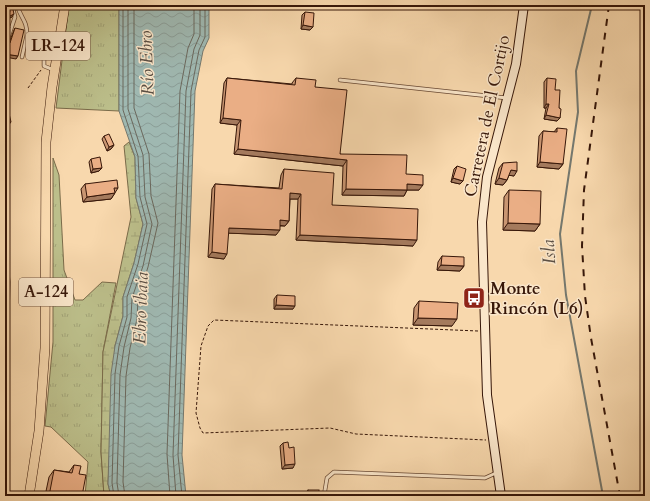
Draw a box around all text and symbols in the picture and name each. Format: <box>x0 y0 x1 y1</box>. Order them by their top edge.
water label: Río Ebro <box>133 30 161 96</box>
road number: LR-124 <box>26 32 90 60</box>
street label: Carretera de El Cortijo <box>459 33 515 199</box>
water label: Isla <box>536 239 562 265</box>
water label: Ebro ibaia <box>127 271 155 345</box>
place label: Monte Rincón (L6) <box>490 277 584 320</box>
road number: A-124 <box>19 278 73 306</box>
bus stop icon: Monte Rincón (L6) <box>461 285 487 311</box>

